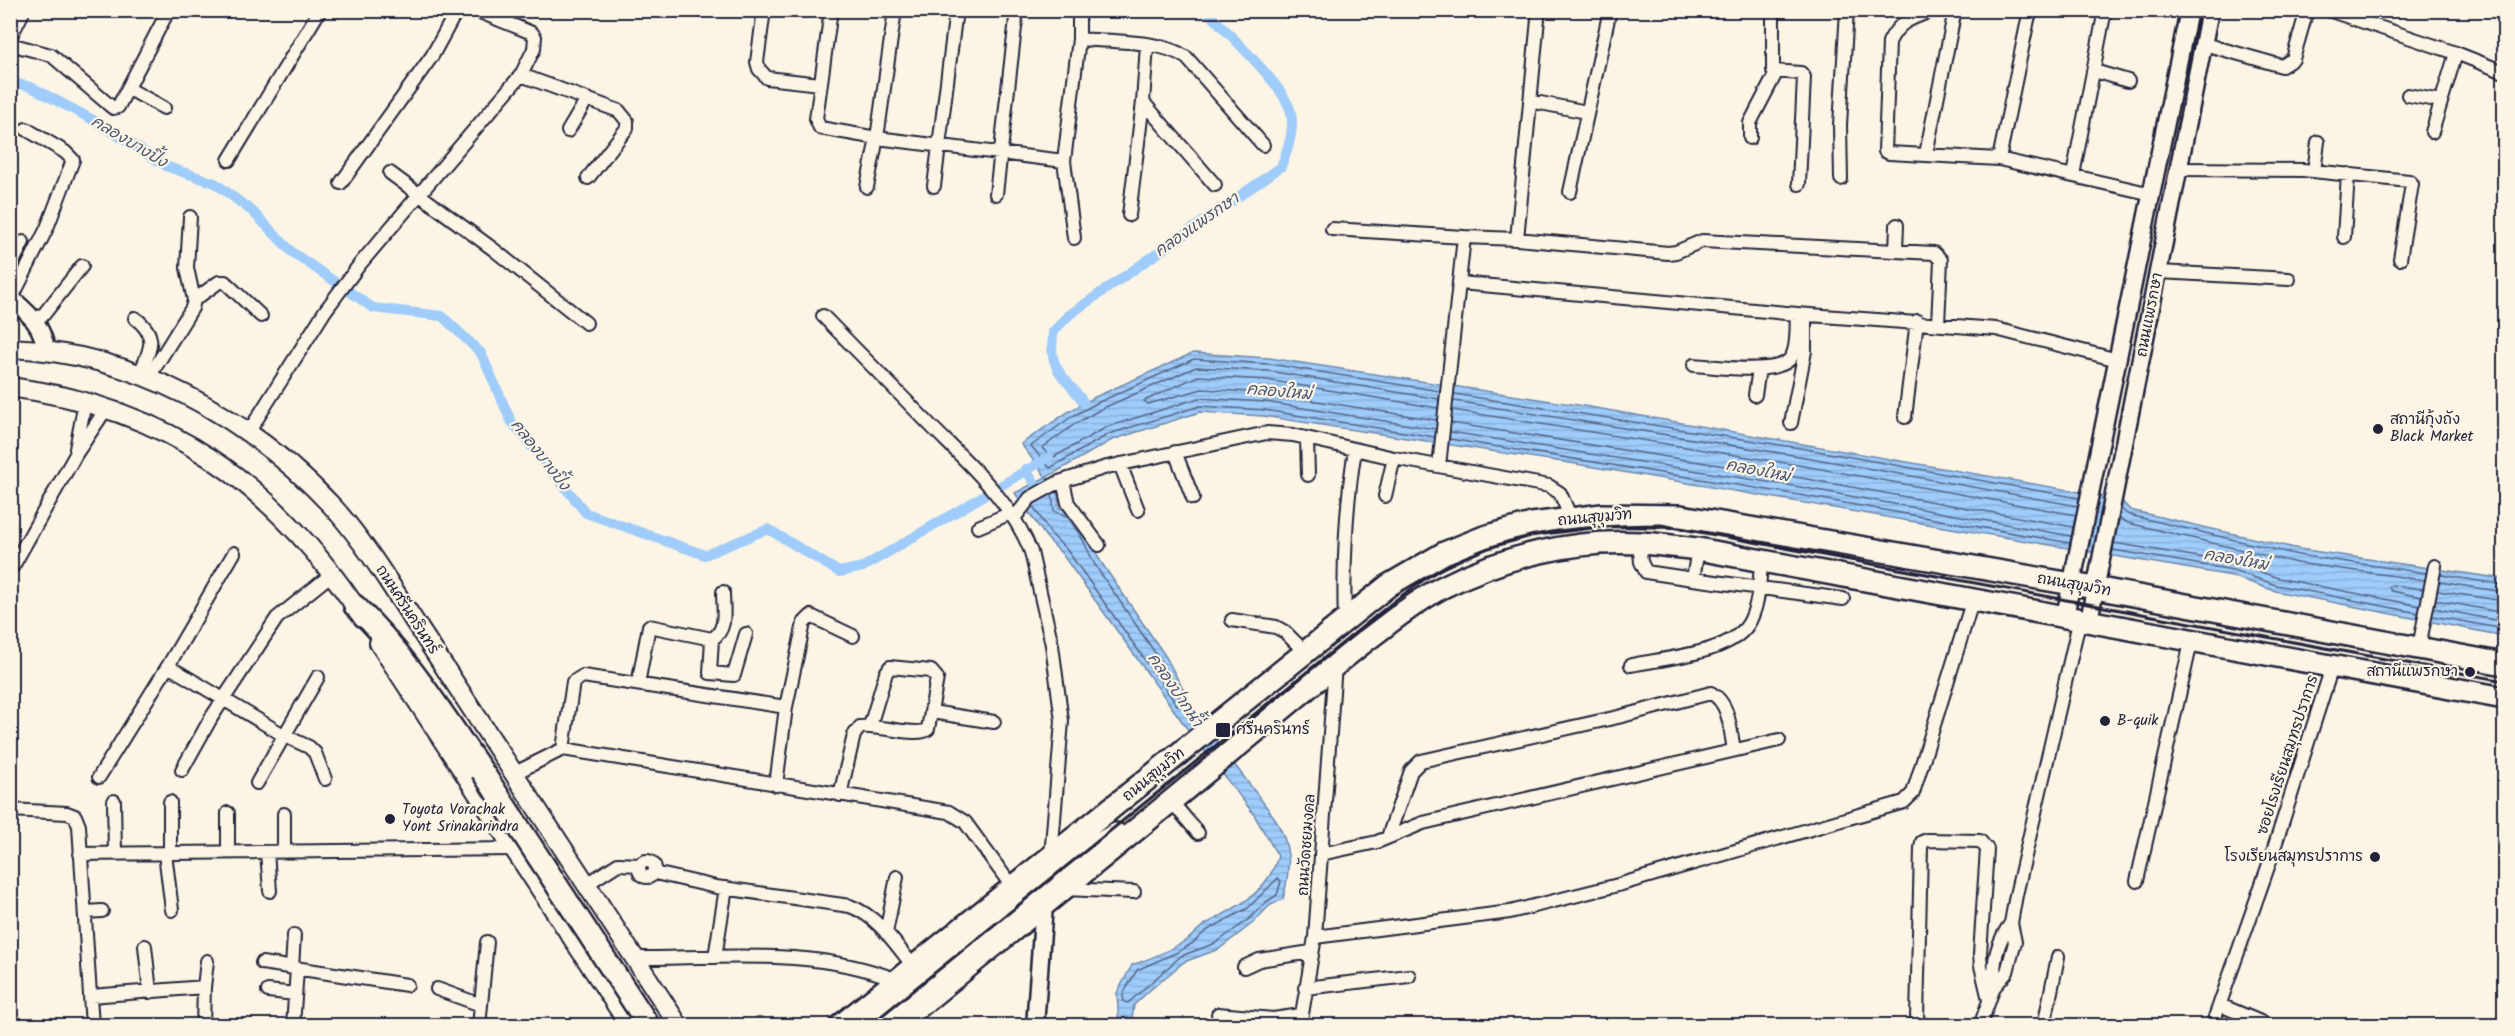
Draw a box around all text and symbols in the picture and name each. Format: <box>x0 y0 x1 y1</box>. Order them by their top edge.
water label: คลองบางปิ้ง <box>86 107 174 175</box>
water label: คลองแพรกษา <box>1150 186 1245 263</box>
street label: ถนนแพรกษา <box>2130 271 2170 359</box>
water label: คลองใหม่ <box>1246 377 1316 408</box>
place label: สถานีกุ้งถัง Black Market <box>2390 408 2474 449</box>
water label: คลองบางปิ้ง <box>504 413 579 497</box>
marker: สถานีกุ้งถัง Black Market <box>2371 422 2385 436</box>
water label: คลองใหม่ <box>1724 453 1795 490</box>
street label: ถนนสุขุมวิท <box>1557 503 1633 533</box>
water label: คลองใหม่ <box>2202 542 2273 578</box>
street label: ถนนศรีนครินทร์ <box>369 560 445 660</box>
street label: ถนนสุขุมวิท <box>2035 567 2113 603</box>
water label: คลองปากน้ำ <box>1141 646 1212 733</box>
place label: สถานีแพรกษา <box>2366 660 2458 684</box>
marker: สถานีแพรกษา <box>2463 665 2477 679</box>
street label: ซอยโรงเรียนสมุทรปราการ <box>2251 672 2325 838</box>
place label: B-quik <box>2117 709 2159 733</box>
marker: B-quik <box>2098 714 2112 728</box>
place label: ศรีนครินทร์ <box>1236 718 1310 742</box>
marker: ศรีนครินทร์ <box>1214 721 1232 739</box>
street label: ถนนสุขุมวิท <box>1117 742 1191 808</box>
street label: ถนนวัดชยมงคล <box>1291 793 1323 897</box>
place label: Toyota Vorachak Yont Srinakarindra <box>402 798 519 839</box>
marker: Toyota Vorachak Yont Srinakarindra <box>383 812 397 826</box>
place label: โรงเรียนสมุทรปราการ <box>2225 845 2363 869</box>
marker: โรงเรียนสมุทรปราการ <box>2368 850 2382 864</box>

